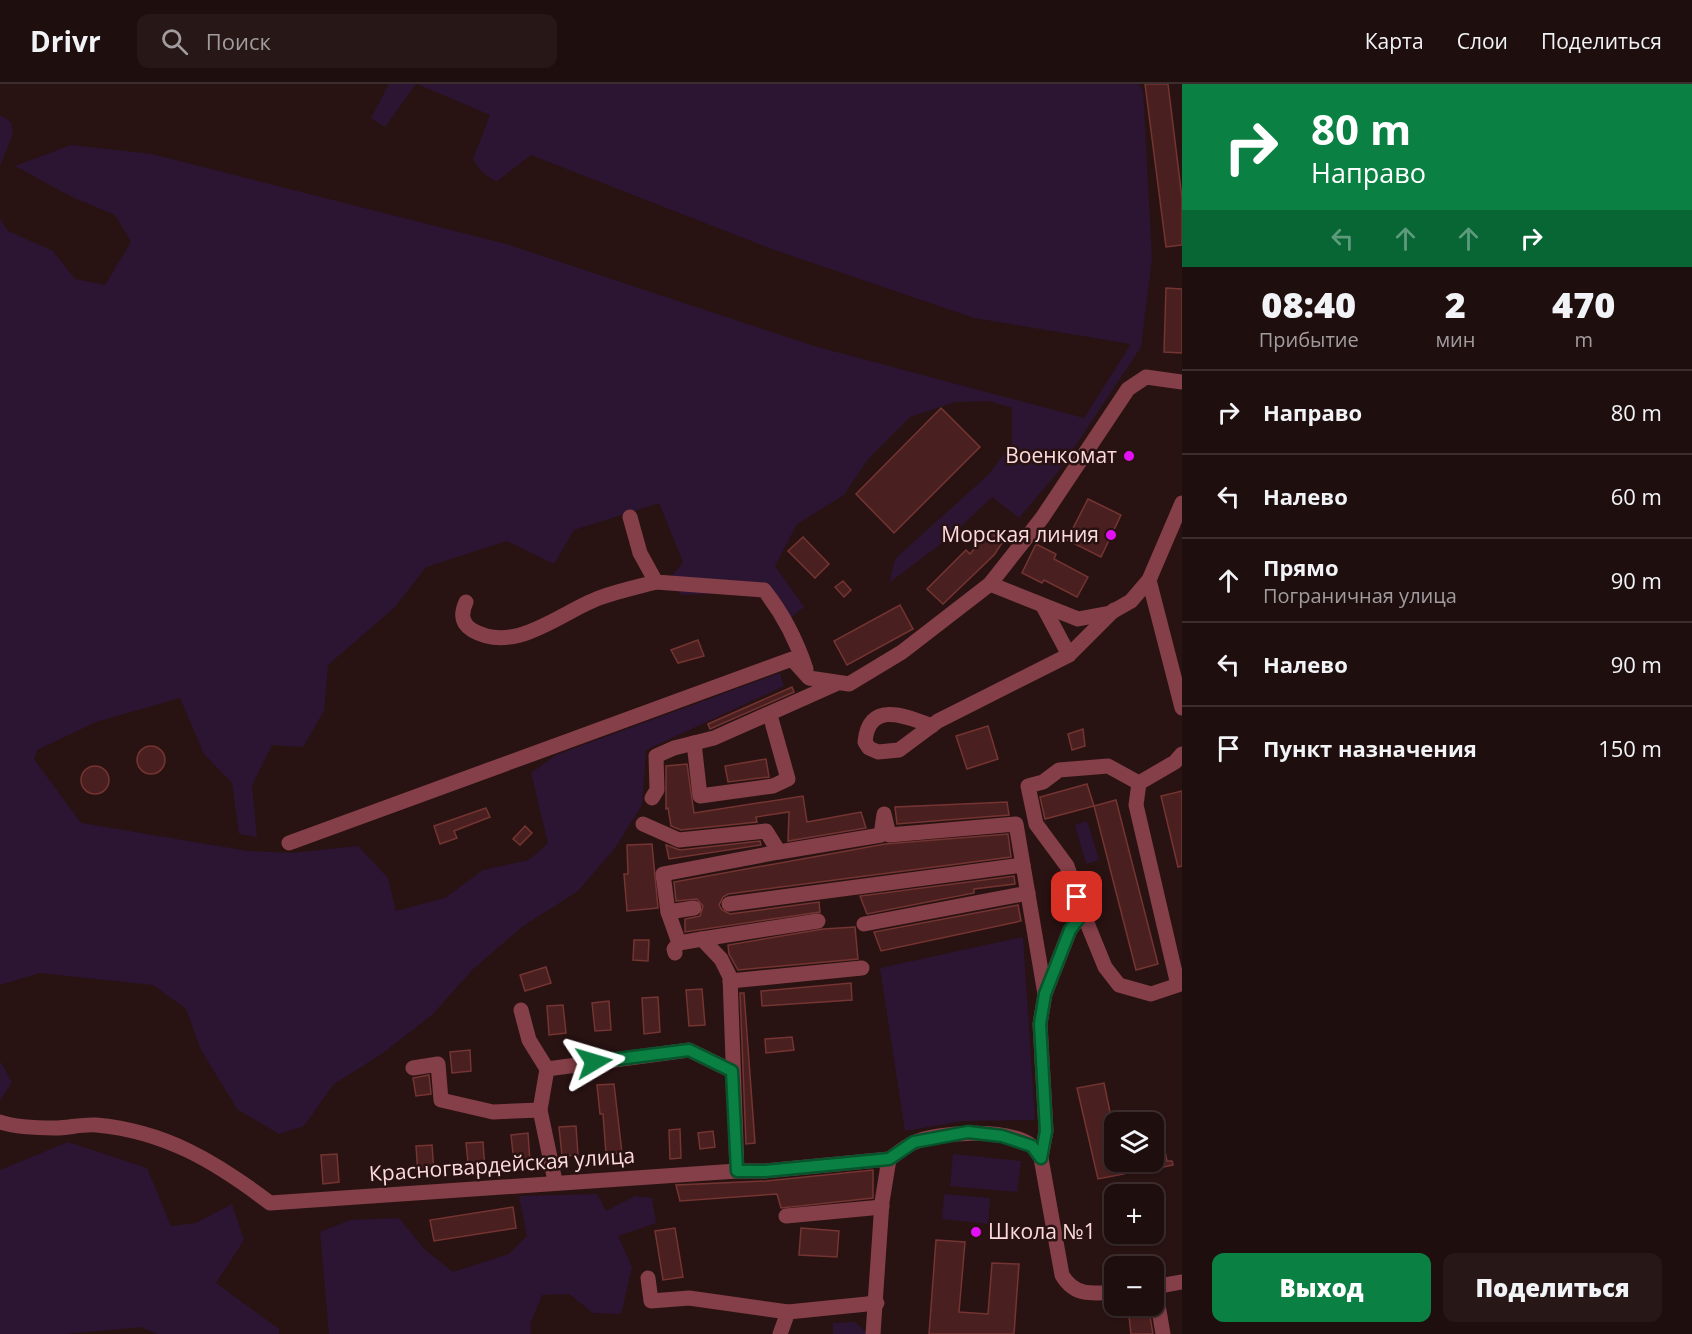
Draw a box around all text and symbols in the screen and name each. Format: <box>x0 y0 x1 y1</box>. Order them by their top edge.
search box <box>137 14 557 68</box>
text: Drivr <box>30 22 101 60</box>
icon: search <box>158 25 191 58</box>
text: Поиск <box>206 26 271 56</box>
text: Карта <box>1365 27 1424 55</box>
text: Слои <box>1457 27 1508 55</box>
text: Поделиться <box>1541 27 1662 55</box>
text: 80 m <box>1311 100 1411 157</box>
icon: right <box>1212 108 1290 186</box>
text: Направо <box>1311 154 1426 191</box>
icon: left <box>1326 222 1359 255</box>
icon: ahead <box>1389 222 1422 255</box>
icon: ahead <box>1452 222 1485 255</box>
icon: right <box>1515 222 1548 255</box>
text: 08:40 <box>1261 280 1356 329</box>
text: 2 <box>1445 280 1466 329</box>
text: 470 <box>1552 280 1615 329</box>
text: Прибытие <box>1259 326 1359 353</box>
text: мин <box>1435 326 1475 353</box>
text: m <box>1574 326 1593 353</box>
icon: right <box>1212 396 1245 429</box>
text: Направо <box>1263 397 1362 427</box>
text: 80 m <box>1611 397 1662 427</box>
place label: Военкомат <box>1005 441 1117 469</box>
marker: Военкомат <box>1122 449 1136 463</box>
icon: left <box>1212 480 1245 513</box>
text: Налево <box>1263 481 1348 511</box>
text: 60 m <box>1611 481 1662 511</box>
place label: Морская линия <box>941 520 1099 548</box>
marker: Морская линия <box>1104 528 1118 542</box>
text: Прямо <box>1263 552 1339 582</box>
icon: ahead <box>1212 564 1245 597</box>
text: 90 m <box>1611 565 1662 595</box>
text: Пограничная улица <box>1263 582 1457 609</box>
icon: left <box>1212 648 1245 681</box>
text: Налево <box>1263 649 1348 679</box>
text: 90 m <box>1611 649 1662 679</box>
icon: arrive <box>1212 732 1245 765</box>
text: Пункт назначения <box>1263 733 1477 763</box>
text: 150 m <box>1598 733 1662 763</box>
pin <box>1051 871 1102 922</box>
icon: arrive <box>1060 880 1093 913</box>
position arrow <box>562 1030 626 1094</box>
map controls <box>1104 1112 1164 1316</box>
button: layers <box>1104 1112 1164 1172</box>
street label: Красногвардейская улица <box>368 1141 636 1187</box>
button: + <box>1104 1184 1164 1244</box>
place label: Школа №1 <box>988 1217 1096 1245</box>
marker: Школа №1 <box>969 1225 983 1239</box>
button: Выход <box>1212 1253 1431 1322</box>
button: Поделиться <box>1443 1253 1662 1322</box>
button: − <box>1104 1256 1164 1316</box>

